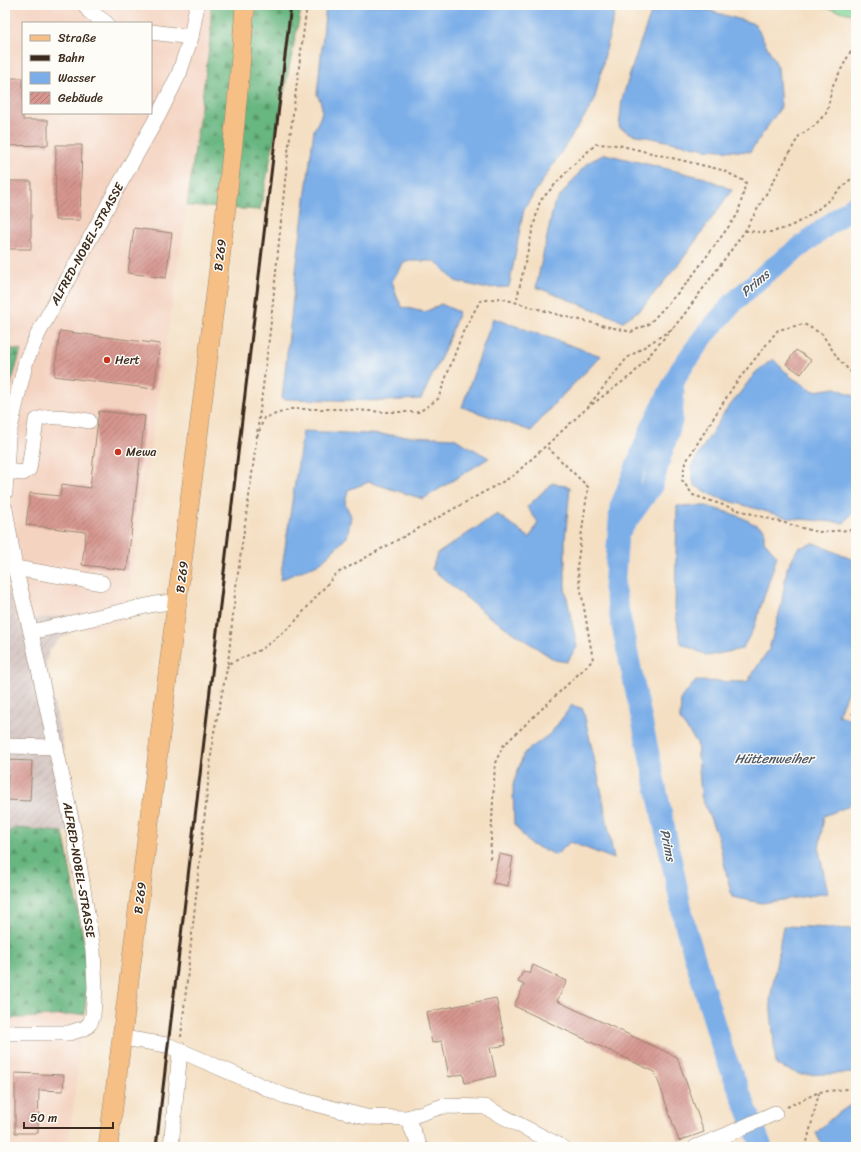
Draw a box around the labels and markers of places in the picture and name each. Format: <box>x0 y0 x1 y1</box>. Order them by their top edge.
place label: Hert <box>115 349 140 371</box>
marker: Hert <box>102 355 112 365</box>
place label: Mewa <box>126 441 157 463</box>
marker: Mewa <box>113 447 123 457</box>

